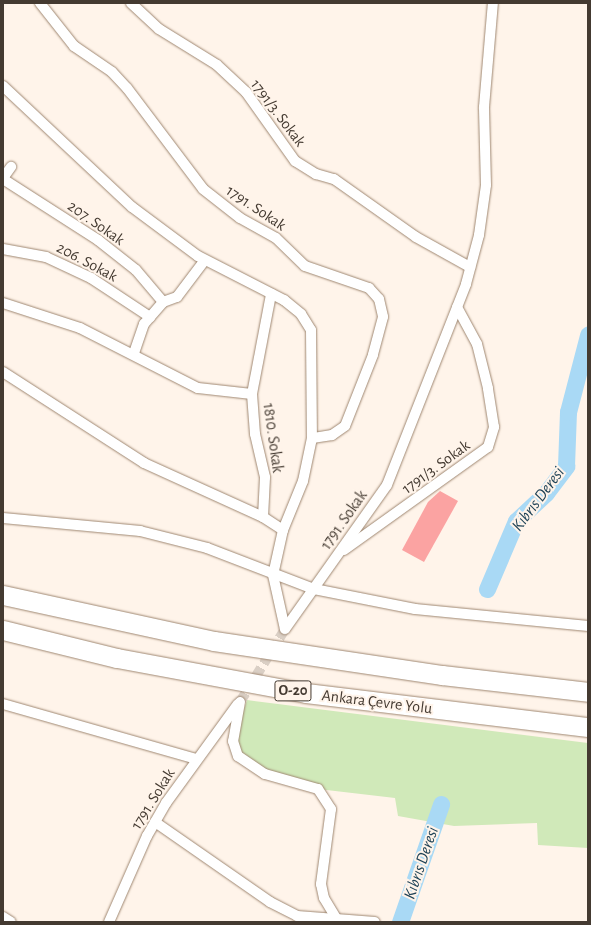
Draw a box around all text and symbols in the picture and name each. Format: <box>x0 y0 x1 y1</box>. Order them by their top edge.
street label: 1791/3. Sokak <box>246 76 310 150</box>
street label: 1791. Sokak <box>222 181 290 235</box>
street label: 207. Sokak <box>64 196 128 250</box>
street label: 206. Sokak <box>53 238 121 286</box>
street label: 1810. Sokak <box>259 402 287 474</box>
street label: 1791/3. Sokak <box>398 436 474 498</box>
water label: Kıbrıs Deresi <box>507 463 569 535</box>
street label: 1791. Sokak <box>317 487 371 553</box>
road number: O-20 <box>274 678 312 704</box>
street label: Ankara Çevre Yolu <box>321 686 433 718</box>
street label: 1791. Sokak <box>127 765 179 833</box>
water label: Kıbrıs Deresi <box>399 824 443 902</box>

